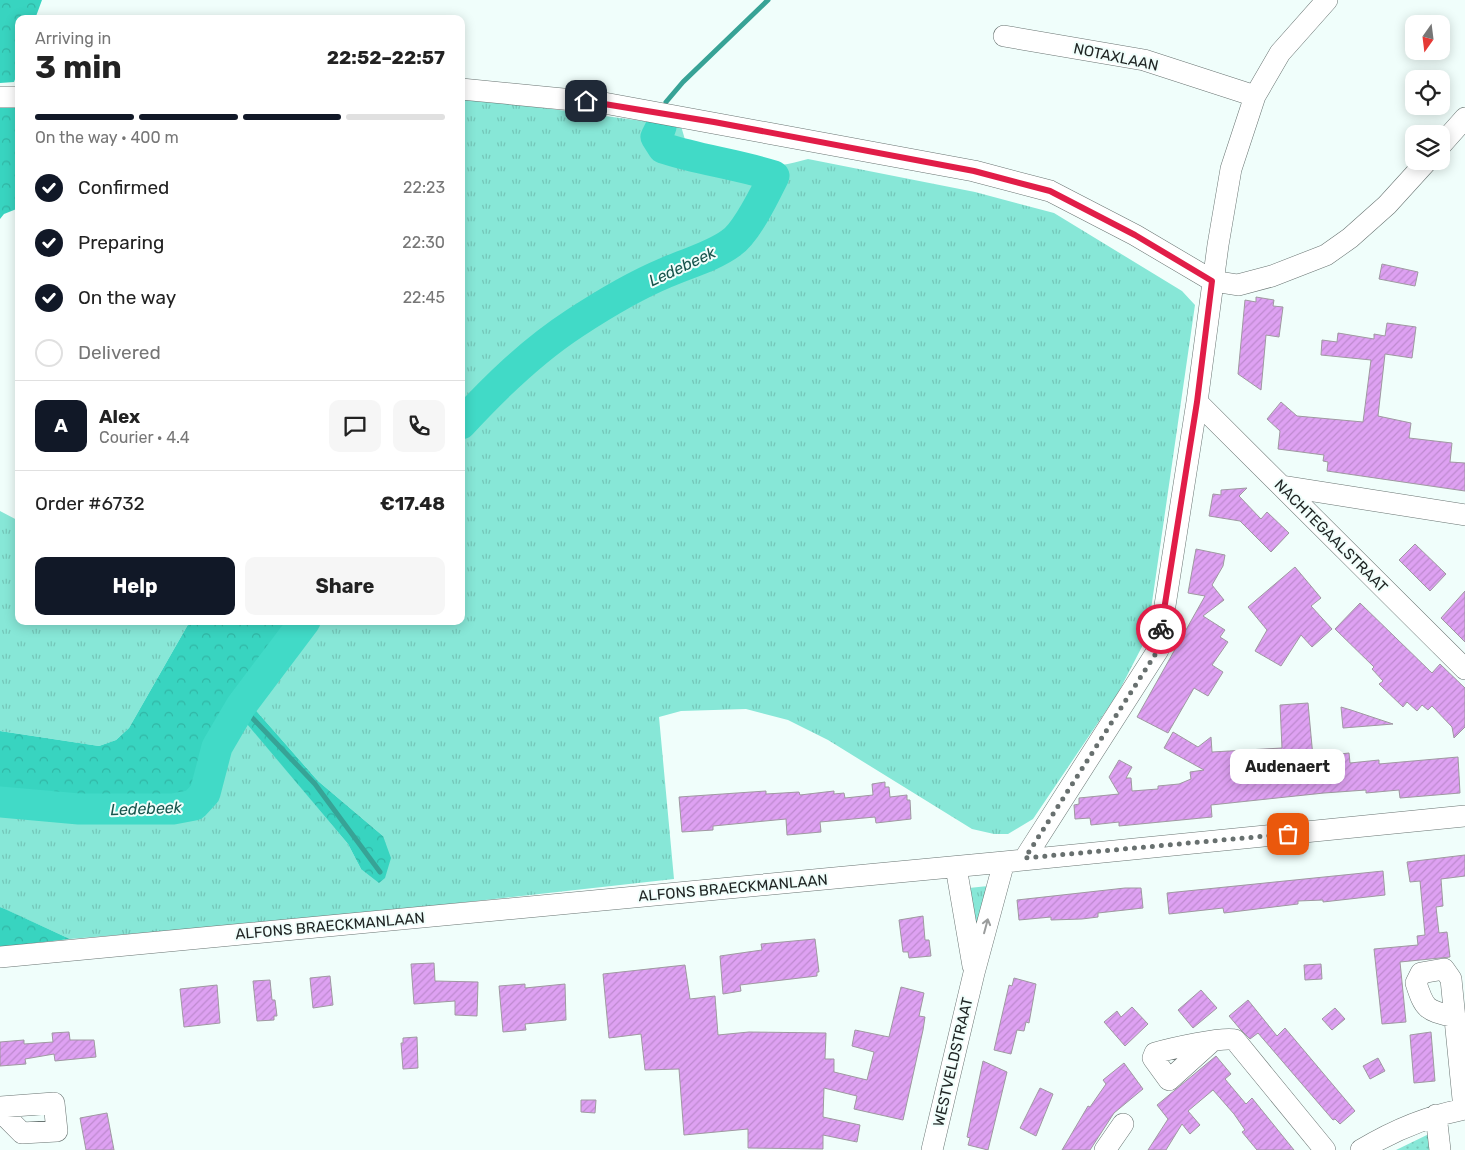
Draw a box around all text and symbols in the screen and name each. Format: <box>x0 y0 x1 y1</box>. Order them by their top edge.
north arrow <box>1405 15 1450 60</box>
map controls <box>1405 15 1450 170</box>
text: Arriving in <box>35 29 111 48</box>
street label: NOTAXLAAN <box>1072 39 1160 75</box>
text: 22:52–22:57 <box>327 46 445 69</box>
text: 3 min <box>35 48 122 86</box>
button: locate <box>1405 70 1450 115</box>
pin <box>565 80 607 122</box>
icon: home <box>572 87 600 115</box>
button: layers <box>1405 125 1450 170</box>
text: On the way · 400 m <box>35 128 179 147</box>
icon: check <box>35 174 63 202</box>
text: Confirmed <box>78 176 169 199</box>
text: 22:23 <box>403 178 445 197</box>
icon: check <box>35 229 63 257</box>
text: Preparing <box>78 231 164 254</box>
text: 22:30 <box>402 233 445 252</box>
water label: Ledebeek <box>646 242 719 290</box>
icon: check <box>35 284 63 312</box>
text: On the way <box>78 286 176 309</box>
text: 22:45 <box>403 288 445 307</box>
text: Delivered <box>78 341 161 364</box>
button: chat <box>329 400 381 452</box>
button: phone <box>393 400 445 452</box>
text: Alex <box>99 405 140 428</box>
text: A <box>54 414 68 437</box>
text: Courier · 4.4 <box>99 428 190 447</box>
street label: NACHTEGAALSTRAAT <box>1271 476 1392 597</box>
text: Order #6732 <box>35 492 145 515</box>
text: €17.48 <box>380 492 445 515</box>
button: Help <box>35 557 235 615</box>
button: Share <box>245 557 445 615</box>
courier <box>1136 604 1186 654</box>
icon: bike <box>1147 615 1175 643</box>
callout: Audenaert <box>1230 749 1346 784</box>
text: Audenaert <box>1245 757 1330 776</box>
water label: Ledebeek <box>110 798 183 819</box>
pin <box>1267 813 1309 855</box>
icon: bag <box>1274 820 1302 848</box>
street label: ALFONS BRAECKMANLAAN <box>638 871 828 905</box>
street label: ALFONS BRAECKMANLAAN <box>235 909 425 943</box>
one-way arrow <box>982 919 992 935</box>
street label: WESTVELDSTRAAT <box>929 995 977 1128</box>

